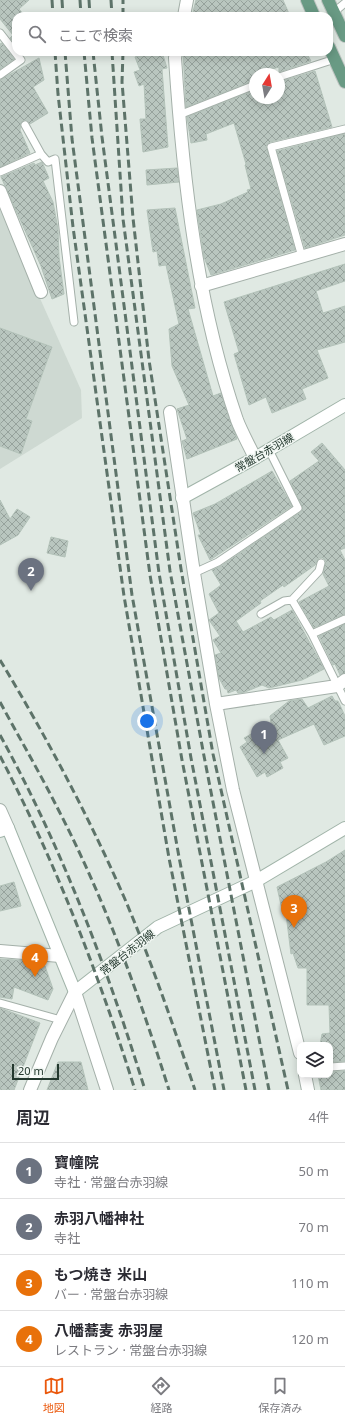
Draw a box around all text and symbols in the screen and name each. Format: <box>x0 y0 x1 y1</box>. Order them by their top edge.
search box <box>12 12 333 56</box>
icon: search <box>26 23 48 45</box>
text: ここで検索 <box>58 25 133 45</box>
north arrow <box>249 68 285 104</box>
street label: 常盤台赤羽線 <box>232 429 296 475</box>
pin: 2 <box>18 558 44 591</box>
your location <box>137 711 157 731</box>
pin: 1 <box>251 721 277 754</box>
pin: 3 <box>281 895 307 928</box>
street label: 常盤台赤羽線 <box>96 926 158 978</box>
pin: 4 <box>22 944 48 977</box>
map controls <box>297 1042 333 1078</box>
button: layers <box>297 1042 333 1078</box>
scale bar <box>12 1062 59 1081</box>
text: 20 m <box>18 1063 44 1078</box>
text: 周辺 <box>16 1106 50 1129</box>
text: 4件 <box>309 1108 329 1126</box>
text: 寶幢院 <box>54 1152 99 1172</box>
text: 1 <box>25 1162 33 1180</box>
text: 50 m <box>299 1162 329 1180</box>
text: 寺社 · 常盤台赤羽線 <box>54 1173 168 1191</box>
text: 赤羽八幡神社 <box>54 1208 144 1228</box>
text: 2 <box>25 1218 33 1236</box>
text: 70 m <box>299 1218 329 1236</box>
text: 寺社 <box>54 1229 80 1247</box>
text: もつ焼き 米山 <box>54 1264 147 1284</box>
text: 3 <box>25 1274 33 1292</box>
text: 110 m <box>291 1274 329 1292</box>
text: バー · 常盤台赤羽線 <box>54 1285 168 1303</box>
text: 八幡蕎麦 赤羽屋 <box>54 1320 163 1340</box>
text: 4 <box>25 1330 33 1348</box>
text: 120 m <box>291 1330 329 1348</box>
text: レストラン · 常盤台赤羽線 <box>54 1341 207 1359</box>
tab: 地図 <box>43 1375 65 1415</box>
tab: 経路 <box>150 1375 172 1415</box>
tab: 保存済み <box>258 1375 302 1415</box>

